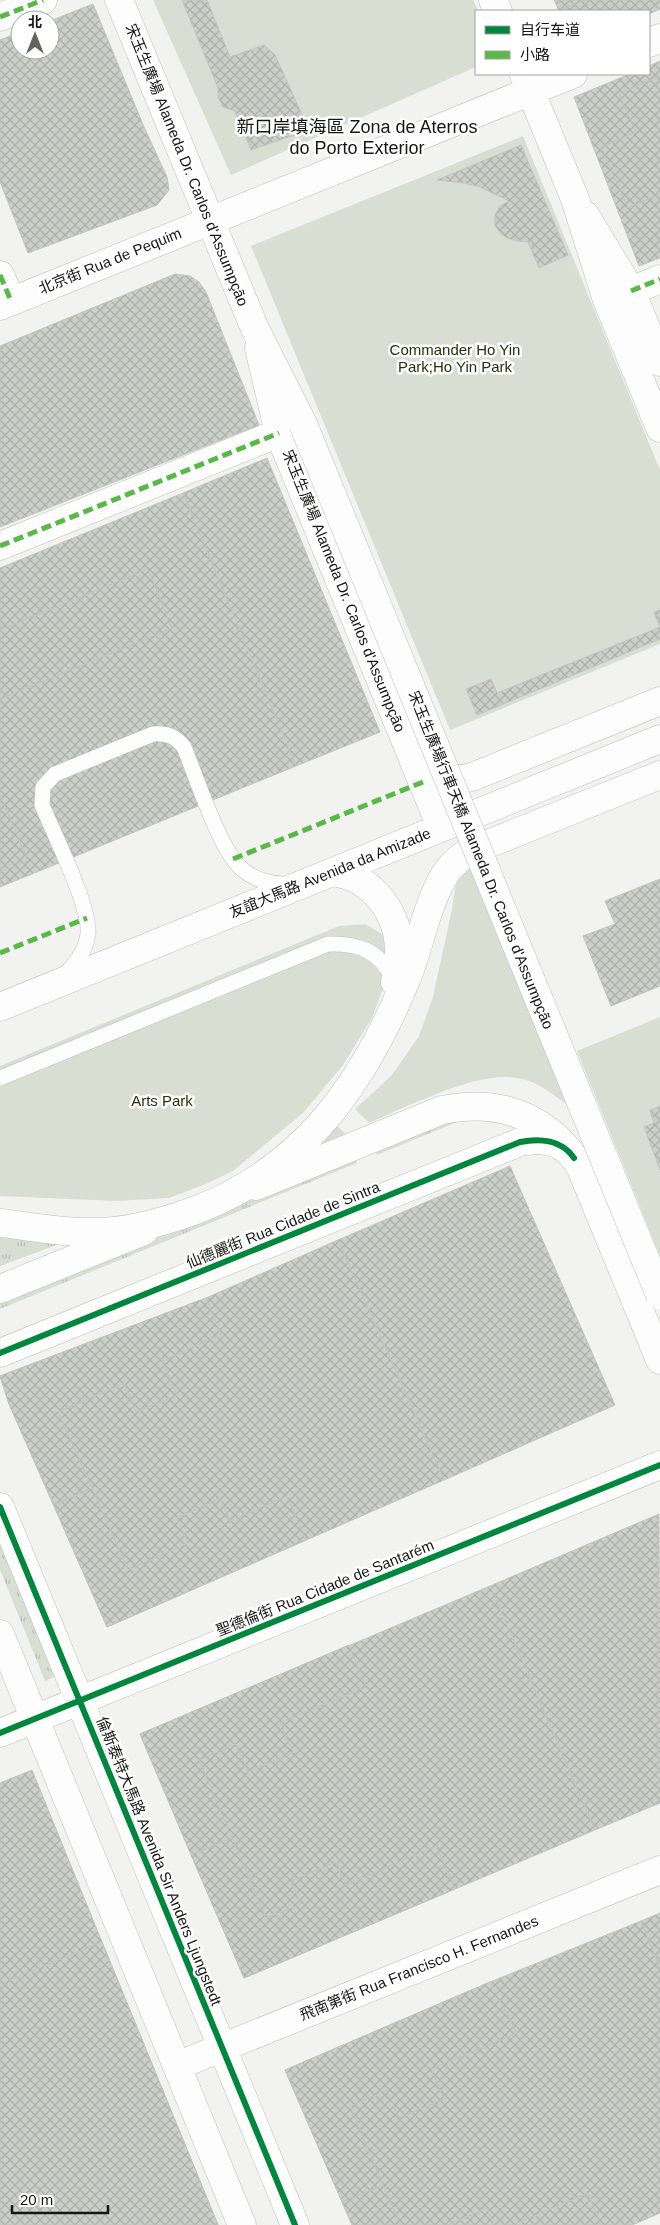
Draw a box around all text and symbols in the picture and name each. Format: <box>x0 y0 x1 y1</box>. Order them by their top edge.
north arrow <box>10 10 60 60</box>
legend <box>475 10 650 75</box>
text: 北 <box>28 14 42 30</box>
street label: 宋玉生廣場 Alameda Dr. Carlos d'Assumpção <box>123 21 252 308</box>
text: 自行车道 <box>520 21 580 38</box>
text: 小路 <box>520 46 550 63</box>
district label: 新口岸填海區 Zona de Aterros do Porto Exterior <box>236 117 478 158</box>
street label: 北京街 Rua de Pequim <box>36 224 184 297</box>
park label: Commander Ho Yin Park;Ho Yin Park <box>390 341 520 375</box>
street label: 宋玉生廣場 Alameda Dr. Carlos d'Assumpção <box>280 447 409 734</box>
street label: 宋玉生廣場行車天橋 Alameda Dr. Carlos d'Assumpção <box>406 688 557 1031</box>
street label: 友誼大馬路 Avenida da Amizade <box>227 824 433 921</box>
park label: Arts Park <box>131 1092 193 1109</box>
street label: 仙德麗街 Rua Cidade de Sintra <box>183 1178 383 1271</box>
street label: 聖德倫街 Rua Cidade de Santarém <box>213 1536 436 1639</box>
street label: 倫斯泰特大馬路 Avenida Sir Anders Ljungstedt <box>94 1714 226 2008</box>
street label: 飛南第街 Rua Francisco H. Fernandes <box>297 1912 541 2023</box>
scale bar <box>12 2182 109 2214</box>
text: 20 m <box>20 2191 53 2208</box>

